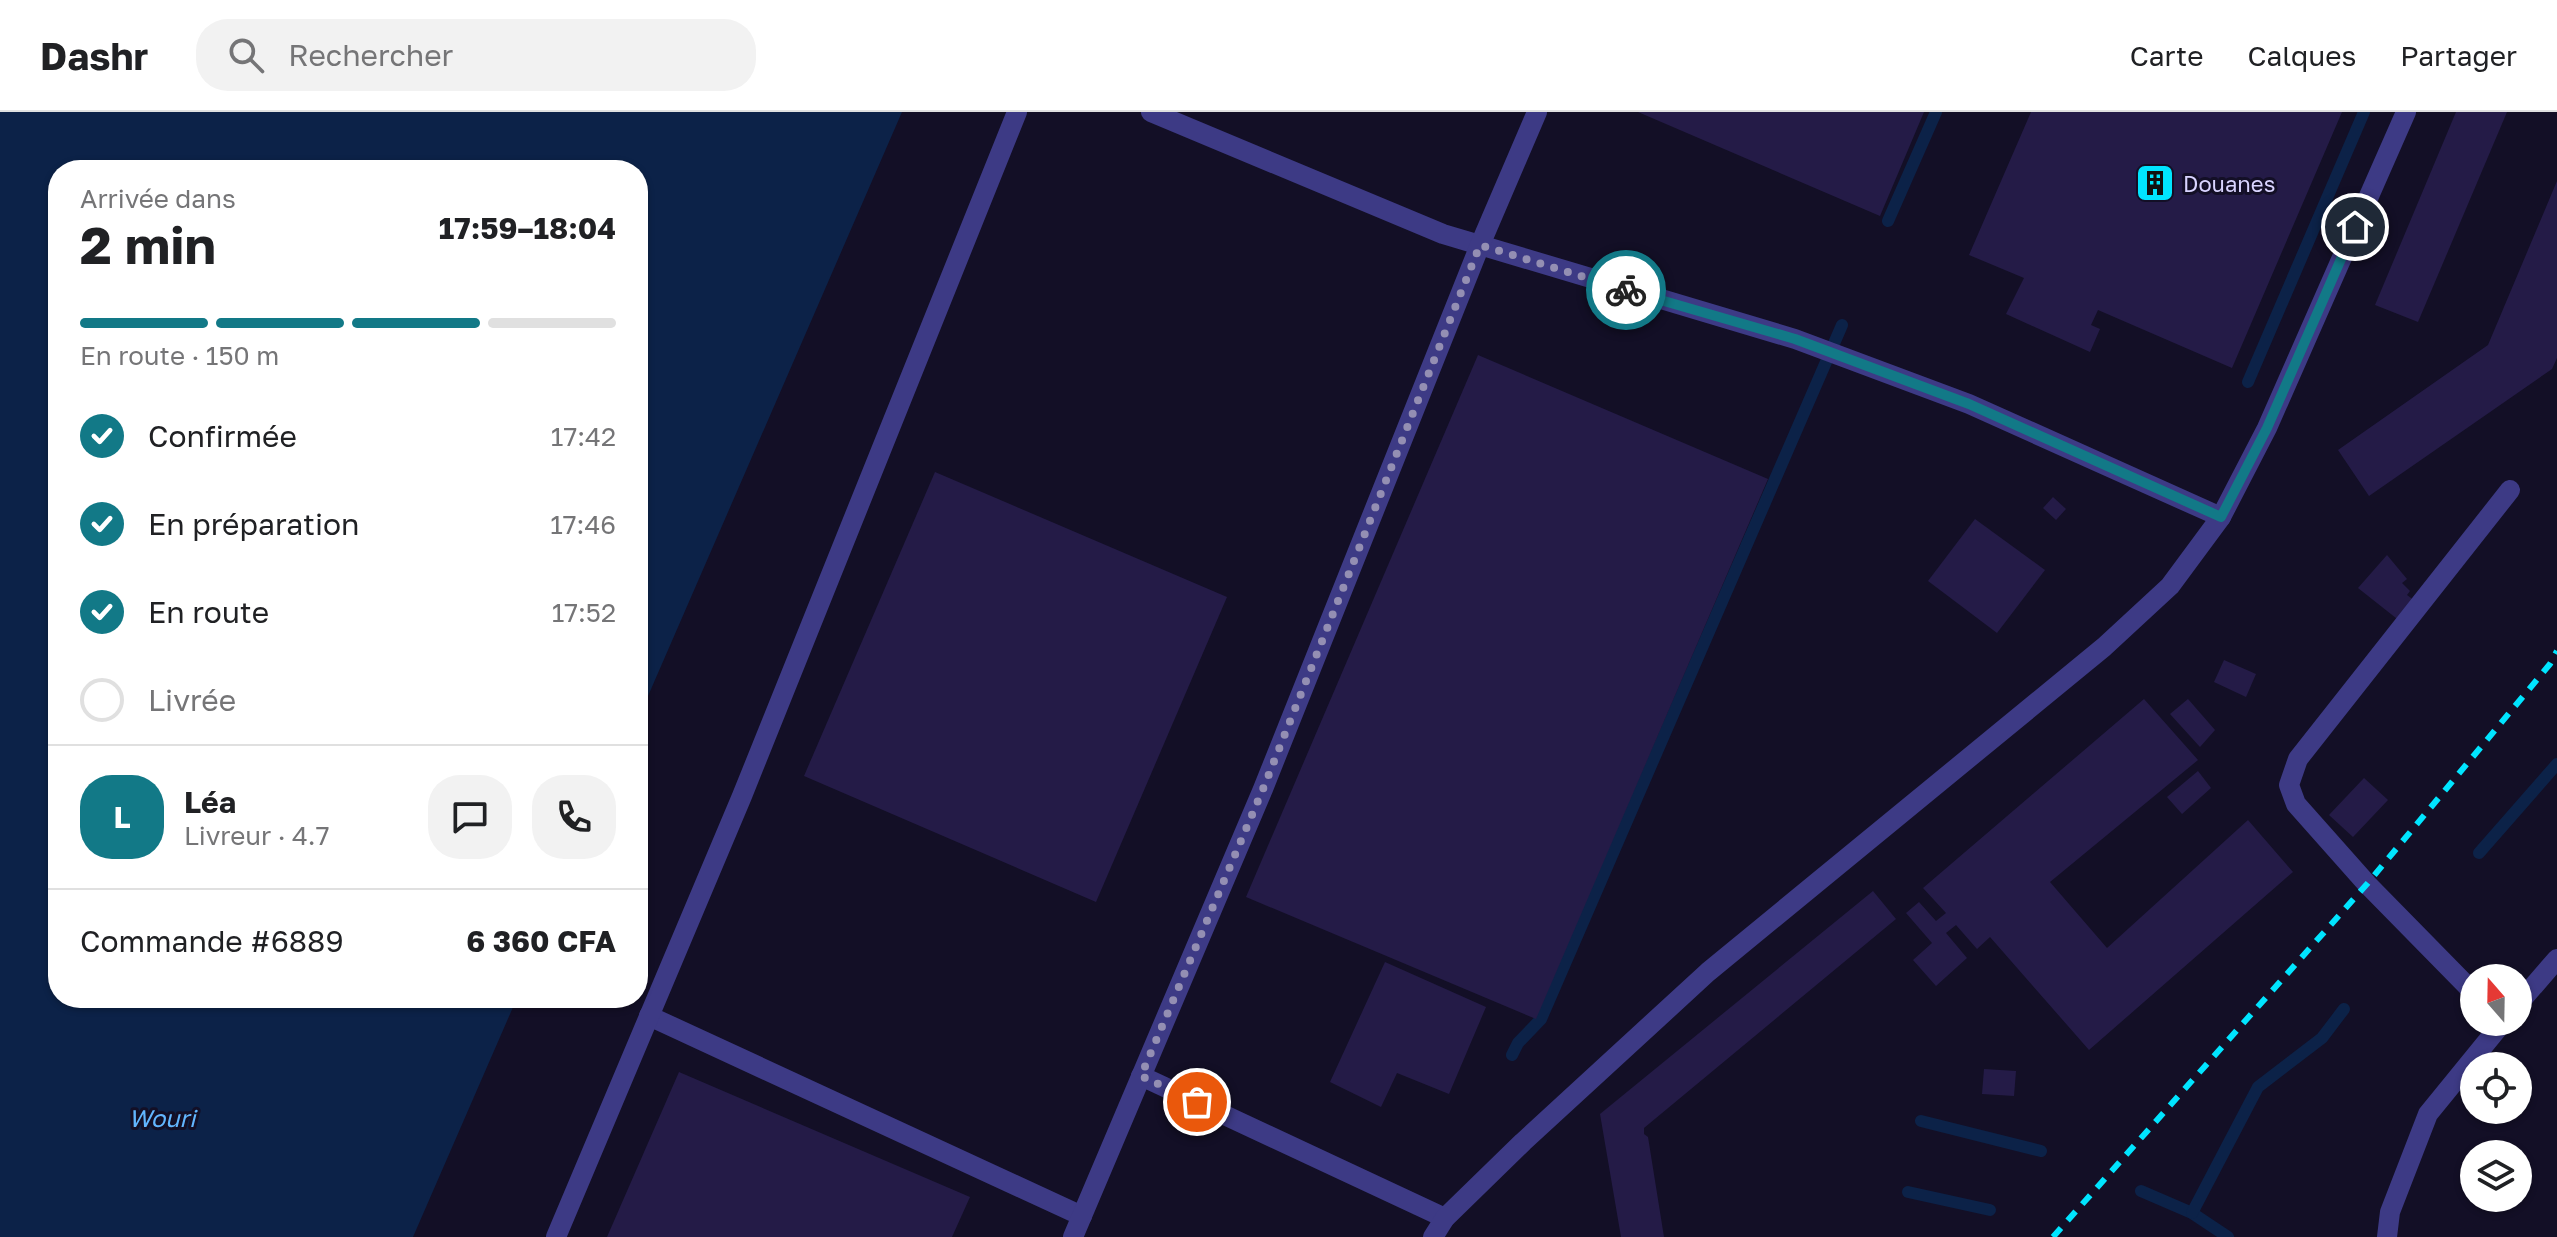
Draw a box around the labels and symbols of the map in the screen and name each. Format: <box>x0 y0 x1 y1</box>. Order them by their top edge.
building icon: Douanes <box>2134 162 2176 204</box>
place label: Douanes <box>2183 170 2275 197</box>
pin <box>2321 193 2389 261</box>
courier <box>1586 250 1666 330</box>
north arrow <box>2460 964 2532 1036</box>
pin <box>1163 1068 1231 1136</box>
water label: Wouri <box>129 1103 198 1132</box>

